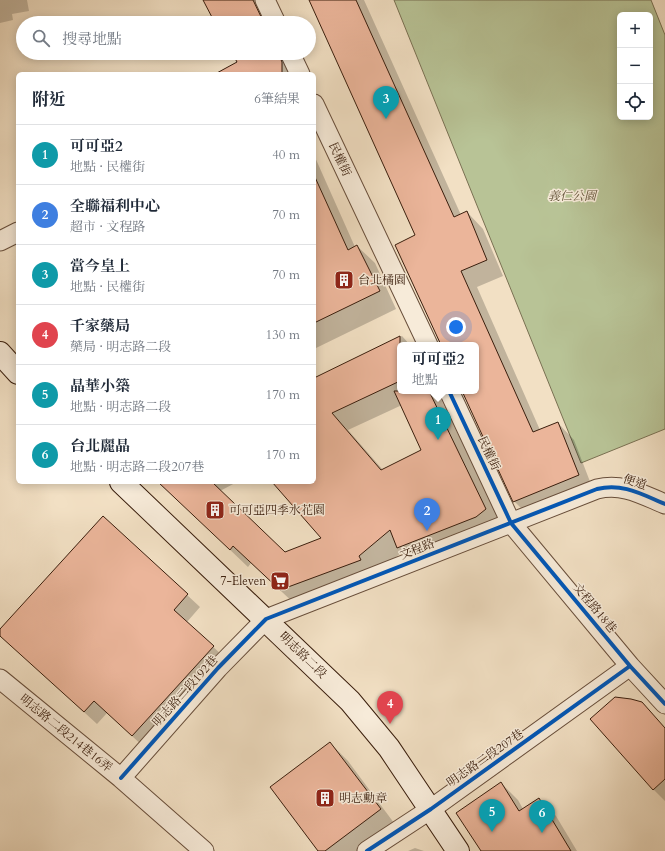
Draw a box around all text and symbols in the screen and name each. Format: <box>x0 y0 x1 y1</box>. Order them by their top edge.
map controls <box>617 12 653 120</box>
button: + <box>617 12 653 48</box>
search box <box>16 16 316 60</box>
icon: search <box>30 27 52 49</box>
text: 搜尋地點 <box>62 29 122 49</box>
button: − <box>617 48 653 84</box>
button: locate <box>617 84 653 120</box>
pin: 3 <box>373 86 399 119</box>
text: 附近 <box>32 88 66 111</box>
text: 6筆結果 <box>254 90 300 108</box>
text: 可可亞2 <box>70 136 123 156</box>
street label: 民權街 <box>325 139 355 180</box>
text: 1 <box>42 146 48 164</box>
text: 40 m <box>272 146 300 164</box>
text: 地點 · 民權街 <box>70 158 145 176</box>
park label: 義仁公園 <box>548 188 598 204</box>
text: 全聯福利中心 <box>70 196 160 216</box>
text: 2 <box>42 206 48 224</box>
text: 70 m <box>272 206 300 224</box>
text: 超市 · 文程路 <box>70 218 145 236</box>
text: 當今皇上 <box>70 256 130 276</box>
text: 3 <box>42 266 48 284</box>
text: 70 m <box>272 266 300 284</box>
building icon: 台北橘園 <box>333 269 355 291</box>
place label: 台北橘園 <box>358 272 406 288</box>
text: 地點 · 民權街 <box>70 278 145 296</box>
text: 千家藥局 <box>70 316 130 336</box>
your location <box>446 317 466 337</box>
text: 4 <box>42 326 48 344</box>
text: 130 m <box>266 326 300 344</box>
text: 藥局 · 明志路二段 <box>70 338 171 356</box>
popup <box>397 342 479 394</box>
text: 可可亞2 <box>412 349 464 369</box>
text: 地點 <box>412 371 438 389</box>
text: 晶華小築 <box>70 376 130 396</box>
text: 5 <box>42 386 48 404</box>
text: 170 m <box>266 386 300 404</box>
text: 地點 · 明志路二段 <box>70 398 171 416</box>
pin: 1 <box>425 407 451 440</box>
street label: 民權街 <box>474 433 504 474</box>
text: 台北麗晶 <box>70 436 130 456</box>
text: 6 <box>42 446 48 464</box>
text: 170 m <box>266 446 300 464</box>
text: 地點 · 明志路二段207巷 <box>70 458 204 476</box>
street label: 便道 <box>621 471 649 493</box>
pin: 2 <box>414 498 440 531</box>
building icon: 可可亞四季水花園 <box>204 499 226 521</box>
place label: 可可亞四季水花園 <box>229 502 325 518</box>
street label: 文程路 <box>397 535 437 563</box>
supermarket icon: 7-Eleven <box>269 570 291 592</box>
place label: 7-Eleven <box>220 573 266 589</box>
street label: 文程路18巷 <box>569 580 621 636</box>
street label: 明志路二段 <box>276 628 330 682</box>
street label: 明志路二段192巷 <box>149 652 221 730</box>
street label: 明志路二段214巷16弄 <box>16 691 116 775</box>
pin: 4 <box>377 691 403 724</box>
street label: 明志路二段207巷 <box>443 726 527 790</box>
building icon: 明志勳章 <box>314 787 336 809</box>
place label: 明志勳章 <box>339 790 387 806</box>
pin: 5 <box>479 799 505 832</box>
pin: 6 <box>529 800 555 833</box>

